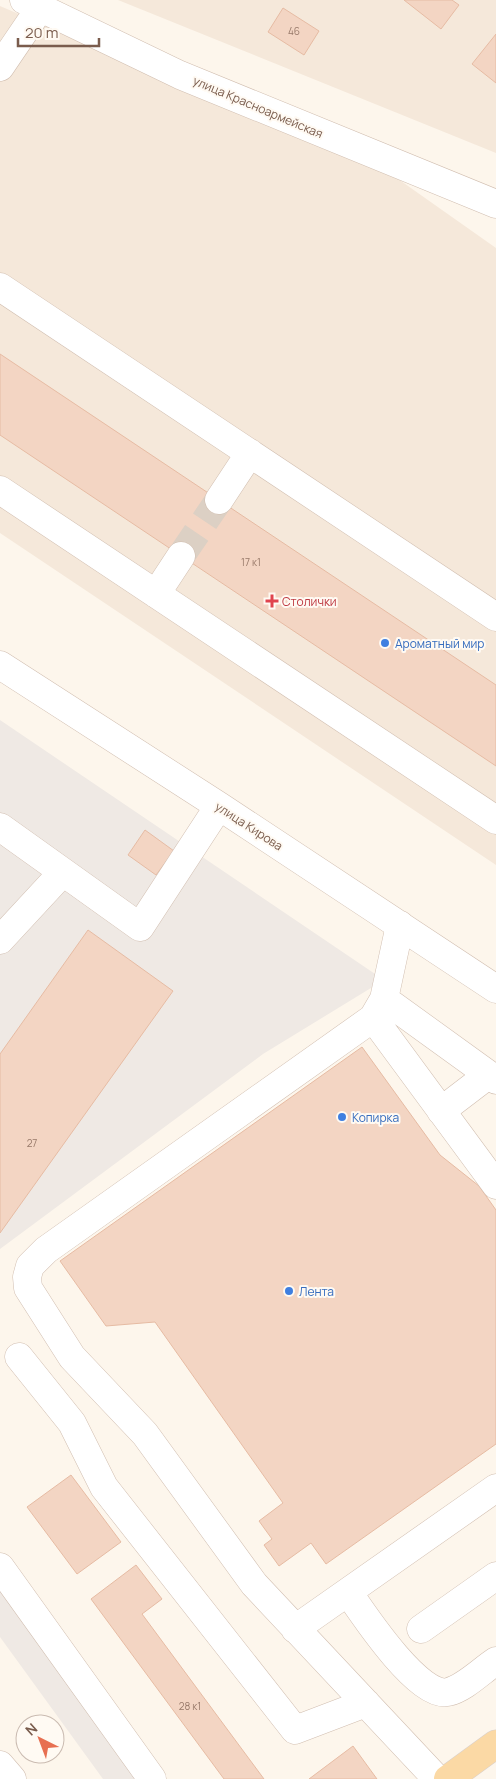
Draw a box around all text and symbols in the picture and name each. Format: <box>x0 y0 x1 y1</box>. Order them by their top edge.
scale bar <box>18 15 99 47</box>
text: 20 m <box>25 22 58 43</box>
house number: 46 <box>288 24 300 38</box>
street label: улица Красноармейская <box>190 72 326 142</box>
house number: 17 к1 <box>241 555 261 569</box>
place label: Столички <box>282 593 337 610</box>
marker: Столички <box>266 595 278 607</box>
place label: Ароматный мир <box>395 635 484 652</box>
marker: Ароматный мир <box>379 637 391 649</box>
street label: улица Кирова <box>212 798 286 854</box>
place label: Копирка <box>352 1109 399 1126</box>
marker: Копирка <box>336 1111 348 1123</box>
house number: 27 <box>27 1136 37 1150</box>
place label: Лента <box>299 1283 334 1300</box>
marker: Лента <box>283 1285 295 1297</box>
house number: 28 к1 <box>179 1699 201 1713</box>
north arrow <box>15 1714 65 1764</box>
text: N <box>21 1719 41 1739</box>

